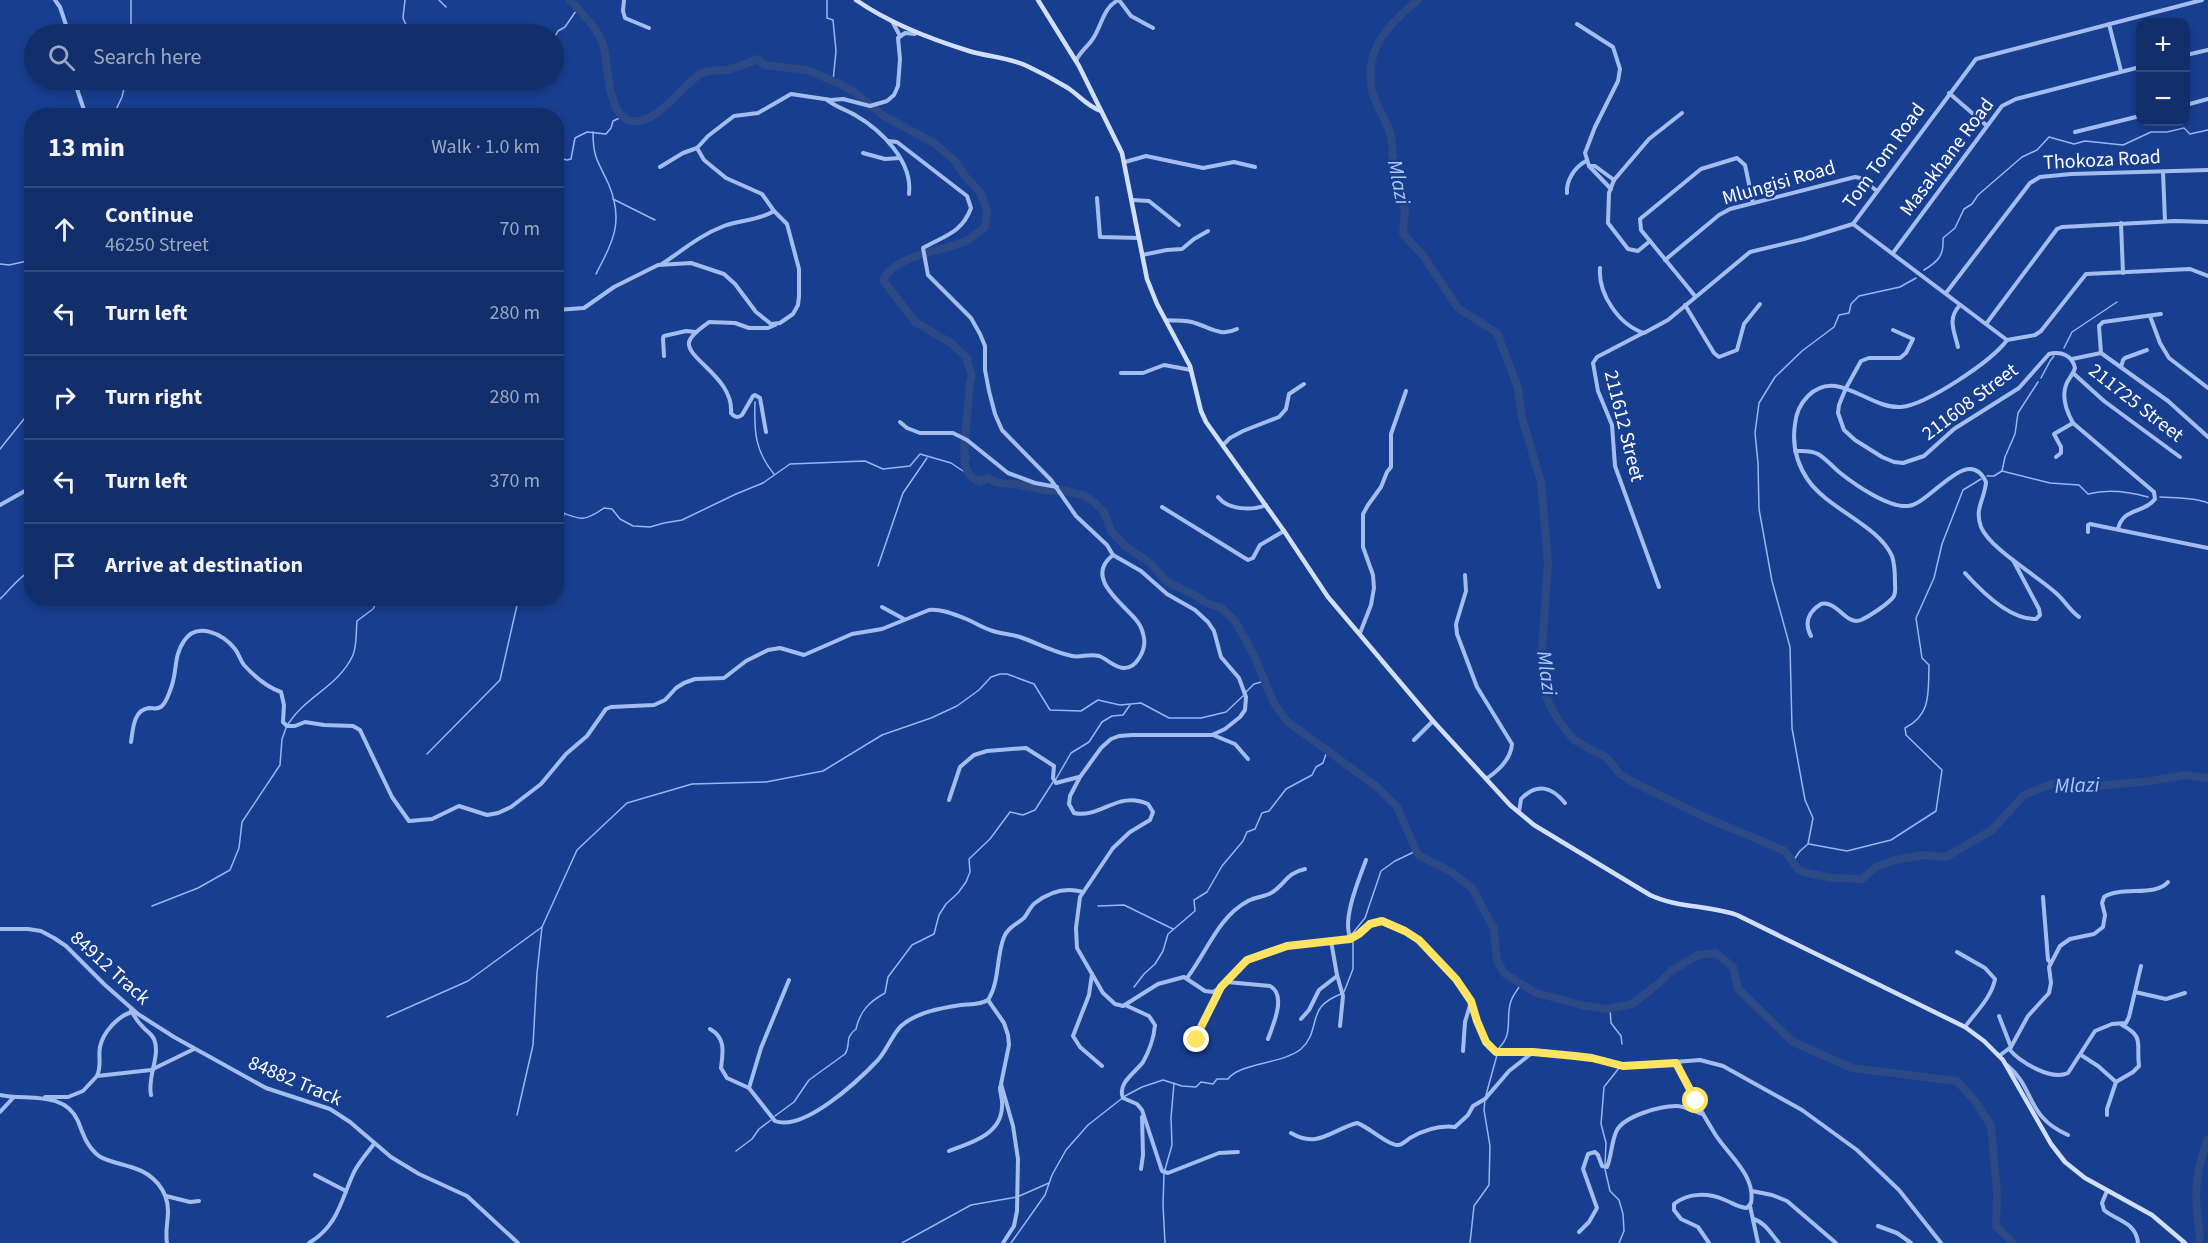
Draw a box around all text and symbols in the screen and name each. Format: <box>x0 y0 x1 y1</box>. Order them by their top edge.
map controls <box>2136 18 2190 126</box>
button: + <box>2136 18 2190 72</box>
search box <box>24 24 564 90</box>
icon: search <box>45 41 78 74</box>
text: Search here <box>93 41 201 73</box>
button: − <box>2136 72 2190 126</box>
street label: Masakhane Road <box>1893 92 2001 222</box>
street label: Tom Tom Road <box>1836 97 1932 215</box>
text: 13 min <box>48 129 125 166</box>
text: Walk · 1.0 km <box>431 133 540 161</box>
street label: Thokoza Road <box>2042 143 2162 177</box>
street label: Mlungisi Road <box>1719 153 1839 213</box>
water label: Mlazi <box>1380 157 1418 208</box>
text: Continue <box>105 199 194 231</box>
icon: ahead <box>48 213 81 246</box>
text: 70 m <box>500 215 540 243</box>
text: 46250 Street <box>105 231 209 259</box>
icon: left <box>48 297 81 330</box>
text: Turn left <box>105 297 187 329</box>
text: 280 m <box>490 299 540 327</box>
street label: 211608 Street <box>1916 356 2024 447</box>
street label: 211725 Street <box>2083 357 2190 449</box>
street label: 211612 Street <box>1597 367 1651 485</box>
icon: right <box>48 381 81 414</box>
text: Turn right <box>105 381 202 413</box>
text: 280 m <box>490 383 540 411</box>
icon: left <box>48 465 81 498</box>
text: Turn left <box>105 465 187 497</box>
text: 370 m <box>490 467 540 495</box>
icon: arrive <box>48 549 81 582</box>
text: Arrive at destination <box>105 549 303 581</box>
water label: Mlazi <box>1529 649 1565 698</box>
water label: Mlazi <box>2054 769 2101 801</box>
street label: 84912 Track <box>64 924 156 1012</box>
route end <box>1183 1026 1209 1052</box>
street label: 84882 Track <box>244 1049 346 1113</box>
route start <box>1682 1087 1708 1113</box>

